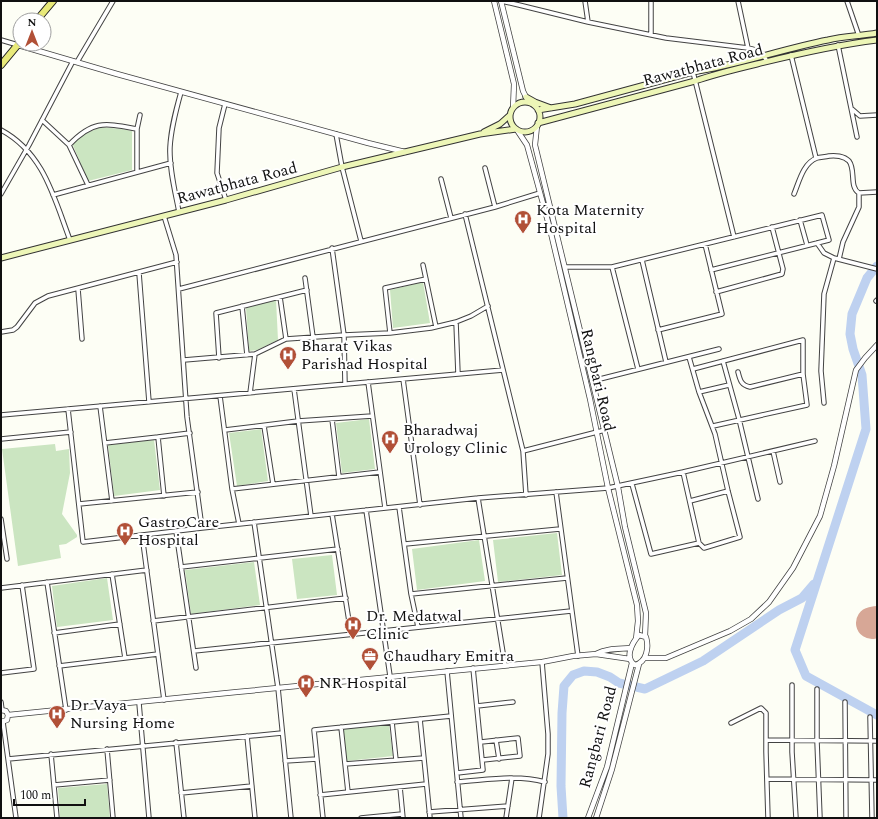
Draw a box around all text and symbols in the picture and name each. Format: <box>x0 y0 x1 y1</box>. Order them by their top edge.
north arrow <box>12 12 52 52</box>
text: N <box>28 14 37 31</box>
street label: Rawatbhata Road <box>640 37 766 93</box>
street label: Rawatbhata Road <box>174 155 300 211</box>
place label: Kota Maternity Hospital <box>536 198 645 240</box>
hospital icon: Kota Maternity Hospital <box>513 209 533 234</box>
street label: Rangbari Road <box>575 326 621 434</box>
place label: Bharat Vikas Parishad Hospital <box>301 334 428 376</box>
hospital icon: Bharat Vikas Parishad Hospital <box>278 345 298 370</box>
place label: Bharadwaj Urology Clinic <box>403 418 508 460</box>
hospital icon: Bharadwaj Urology Clinic <box>380 429 400 454</box>
place label: GastroCare Hospital <box>138 510 219 552</box>
hospital icon: GastroCare Hospital <box>115 521 135 546</box>
place label: Dr. Medatwal Clinic <box>366 604 462 646</box>
hospital icon: Dr. Medatwal Clinic <box>343 615 363 640</box>
place label: Chaudhary Emitra <box>383 644 514 668</box>
office icon: Chaudhary Emitra <box>360 646 380 671</box>
place label: NR Hospital <box>319 671 407 695</box>
hospital icon: NR Hospital <box>296 673 316 698</box>
street label: Rangbari Road <box>573 683 623 791</box>
place label: Dr Vaya Nursing Home <box>70 693 175 735</box>
hospital icon: Dr Vaya Nursing Home <box>47 704 67 729</box>
scale bar <box>14 781 85 807</box>
text: 100 m <box>20 786 51 805</box>

